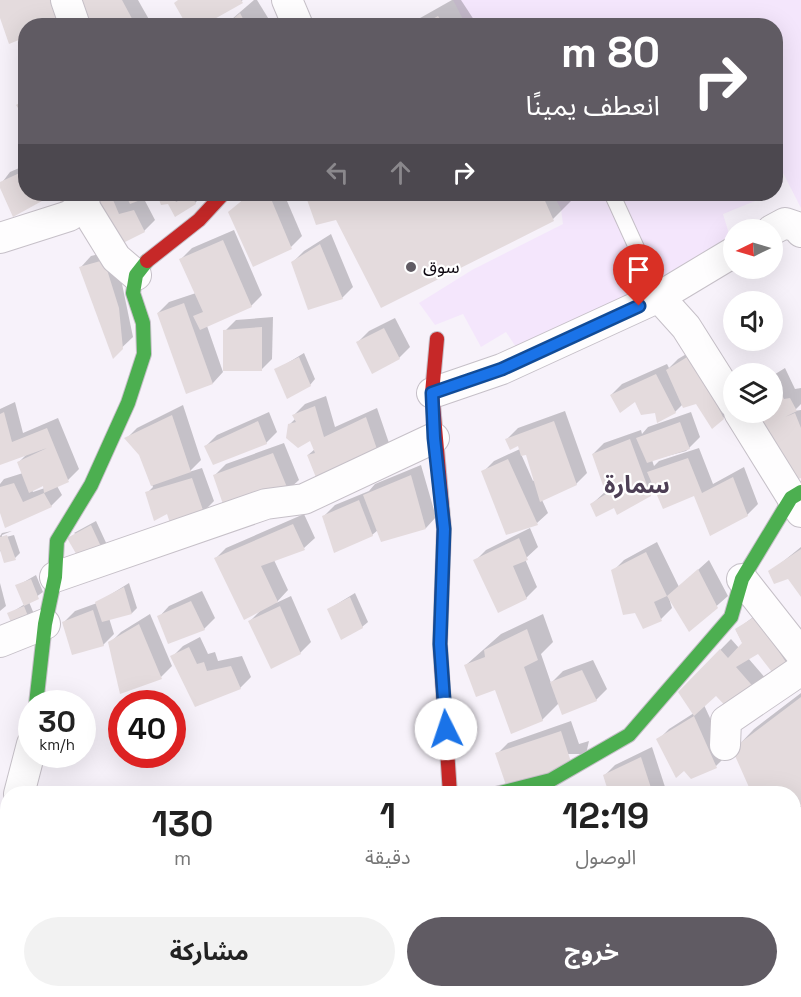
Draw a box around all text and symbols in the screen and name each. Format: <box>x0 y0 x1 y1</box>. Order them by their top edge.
text: 80 m <box>561 26 660 79</box>
icon: right <box>681 42 759 120</box>
text: انعطف يمينًا <box>526 88 660 123</box>
icon: left <box>321 156 354 189</box>
icon: ahead <box>384 156 417 189</box>
icon: right <box>447 156 480 189</box>
north arrow <box>723 219 783 279</box>
map controls <box>723 219 783 423</box>
pin <box>613 244 664 306</box>
icon: arrive <box>622 253 655 286</box>
place label: سوق <box>423 255 460 278</box>
marker: سوق <box>404 260 418 274</box>
button: sound <box>723 291 783 351</box>
button: layers <box>723 363 783 423</box>
district label: سمارة <box>604 469 670 500</box>
speed limit sign: 40 <box>108 690 186 768</box>
position arrow <box>414 697 478 761</box>
text: 30 <box>38 702 76 741</box>
text: km/h <box>39 735 75 754</box>
text: 1 <box>380 793 396 839</box>
text: 12:19 <box>562 793 649 839</box>
text: 130 <box>152 801 213 847</box>
text: دقيقة <box>365 844 411 870</box>
text: الوصول <box>575 844 636 870</box>
text: m <box>174 845 191 871</box>
button: مشاركة <box>24 917 395 986</box>
button: خروج <box>407 917 777 986</box>

